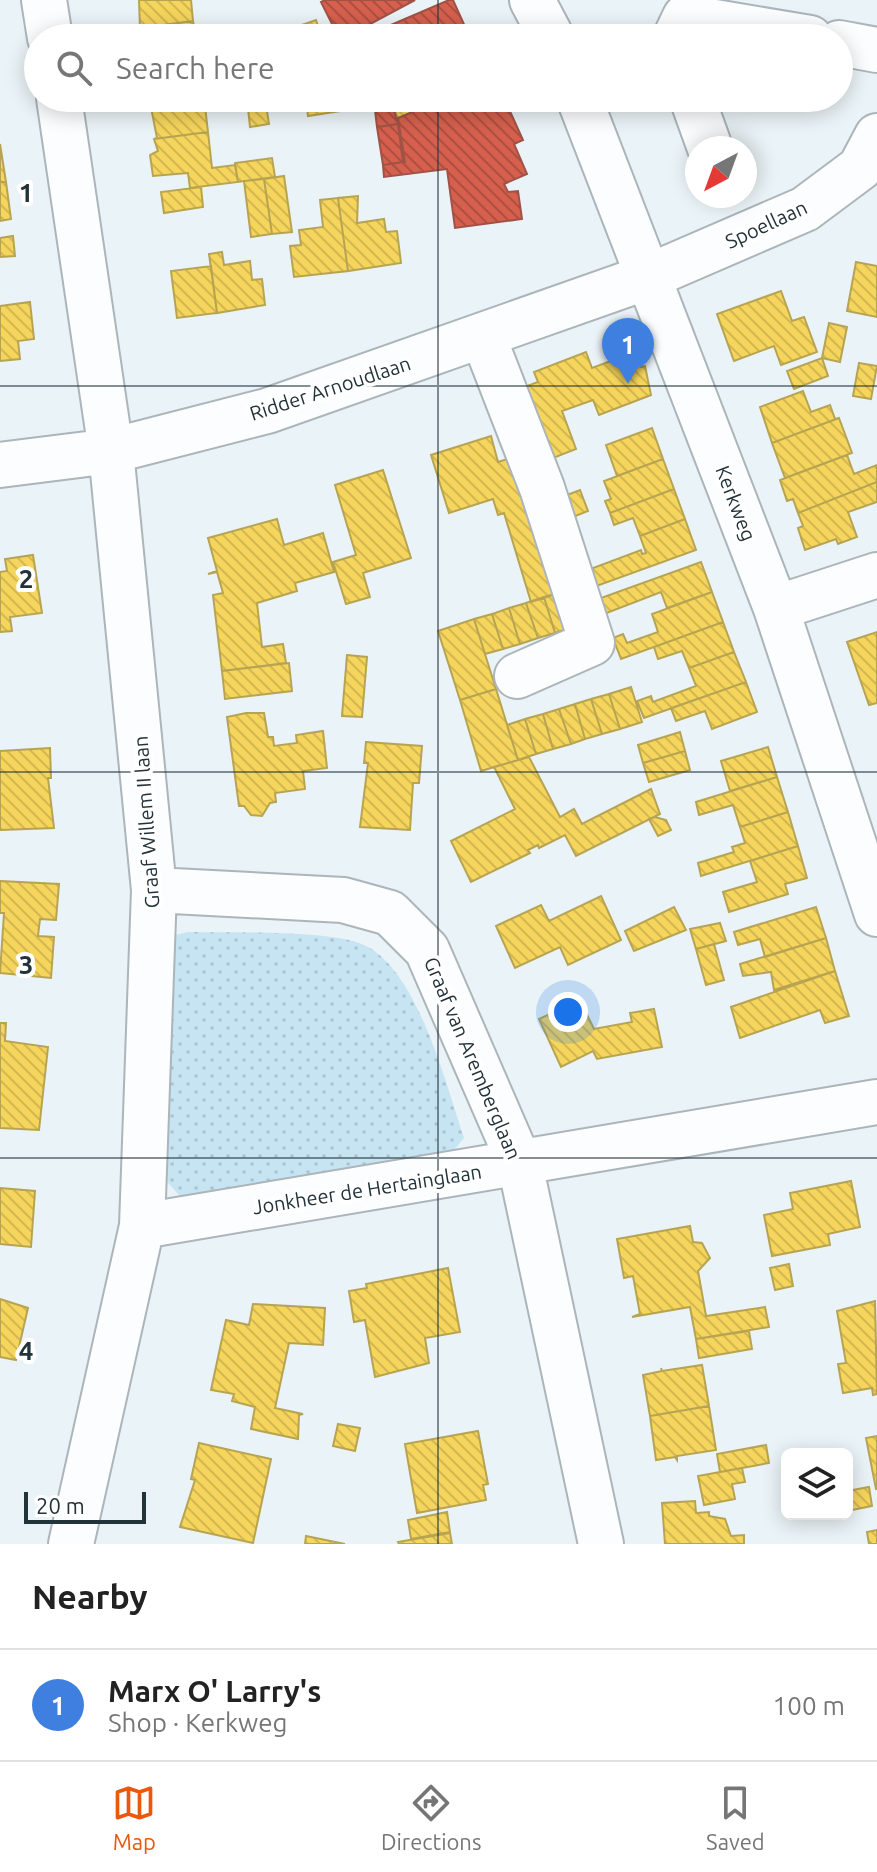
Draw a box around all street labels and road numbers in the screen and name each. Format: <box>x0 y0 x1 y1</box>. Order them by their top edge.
street label: Spoellaan <box>722 195 810 253</box>
street label: Ridder Arnoudlaan <box>247 351 413 425</box>
street label: Kerkweg <box>711 462 761 544</box>
street label: Graaf Willem II laan <box>129 735 163 909</box>
street label: Graaf van Aremberglaan <box>420 953 526 1163</box>
street label: Jonkheer de Hertainglaan <box>251 1160 483 1218</box>

